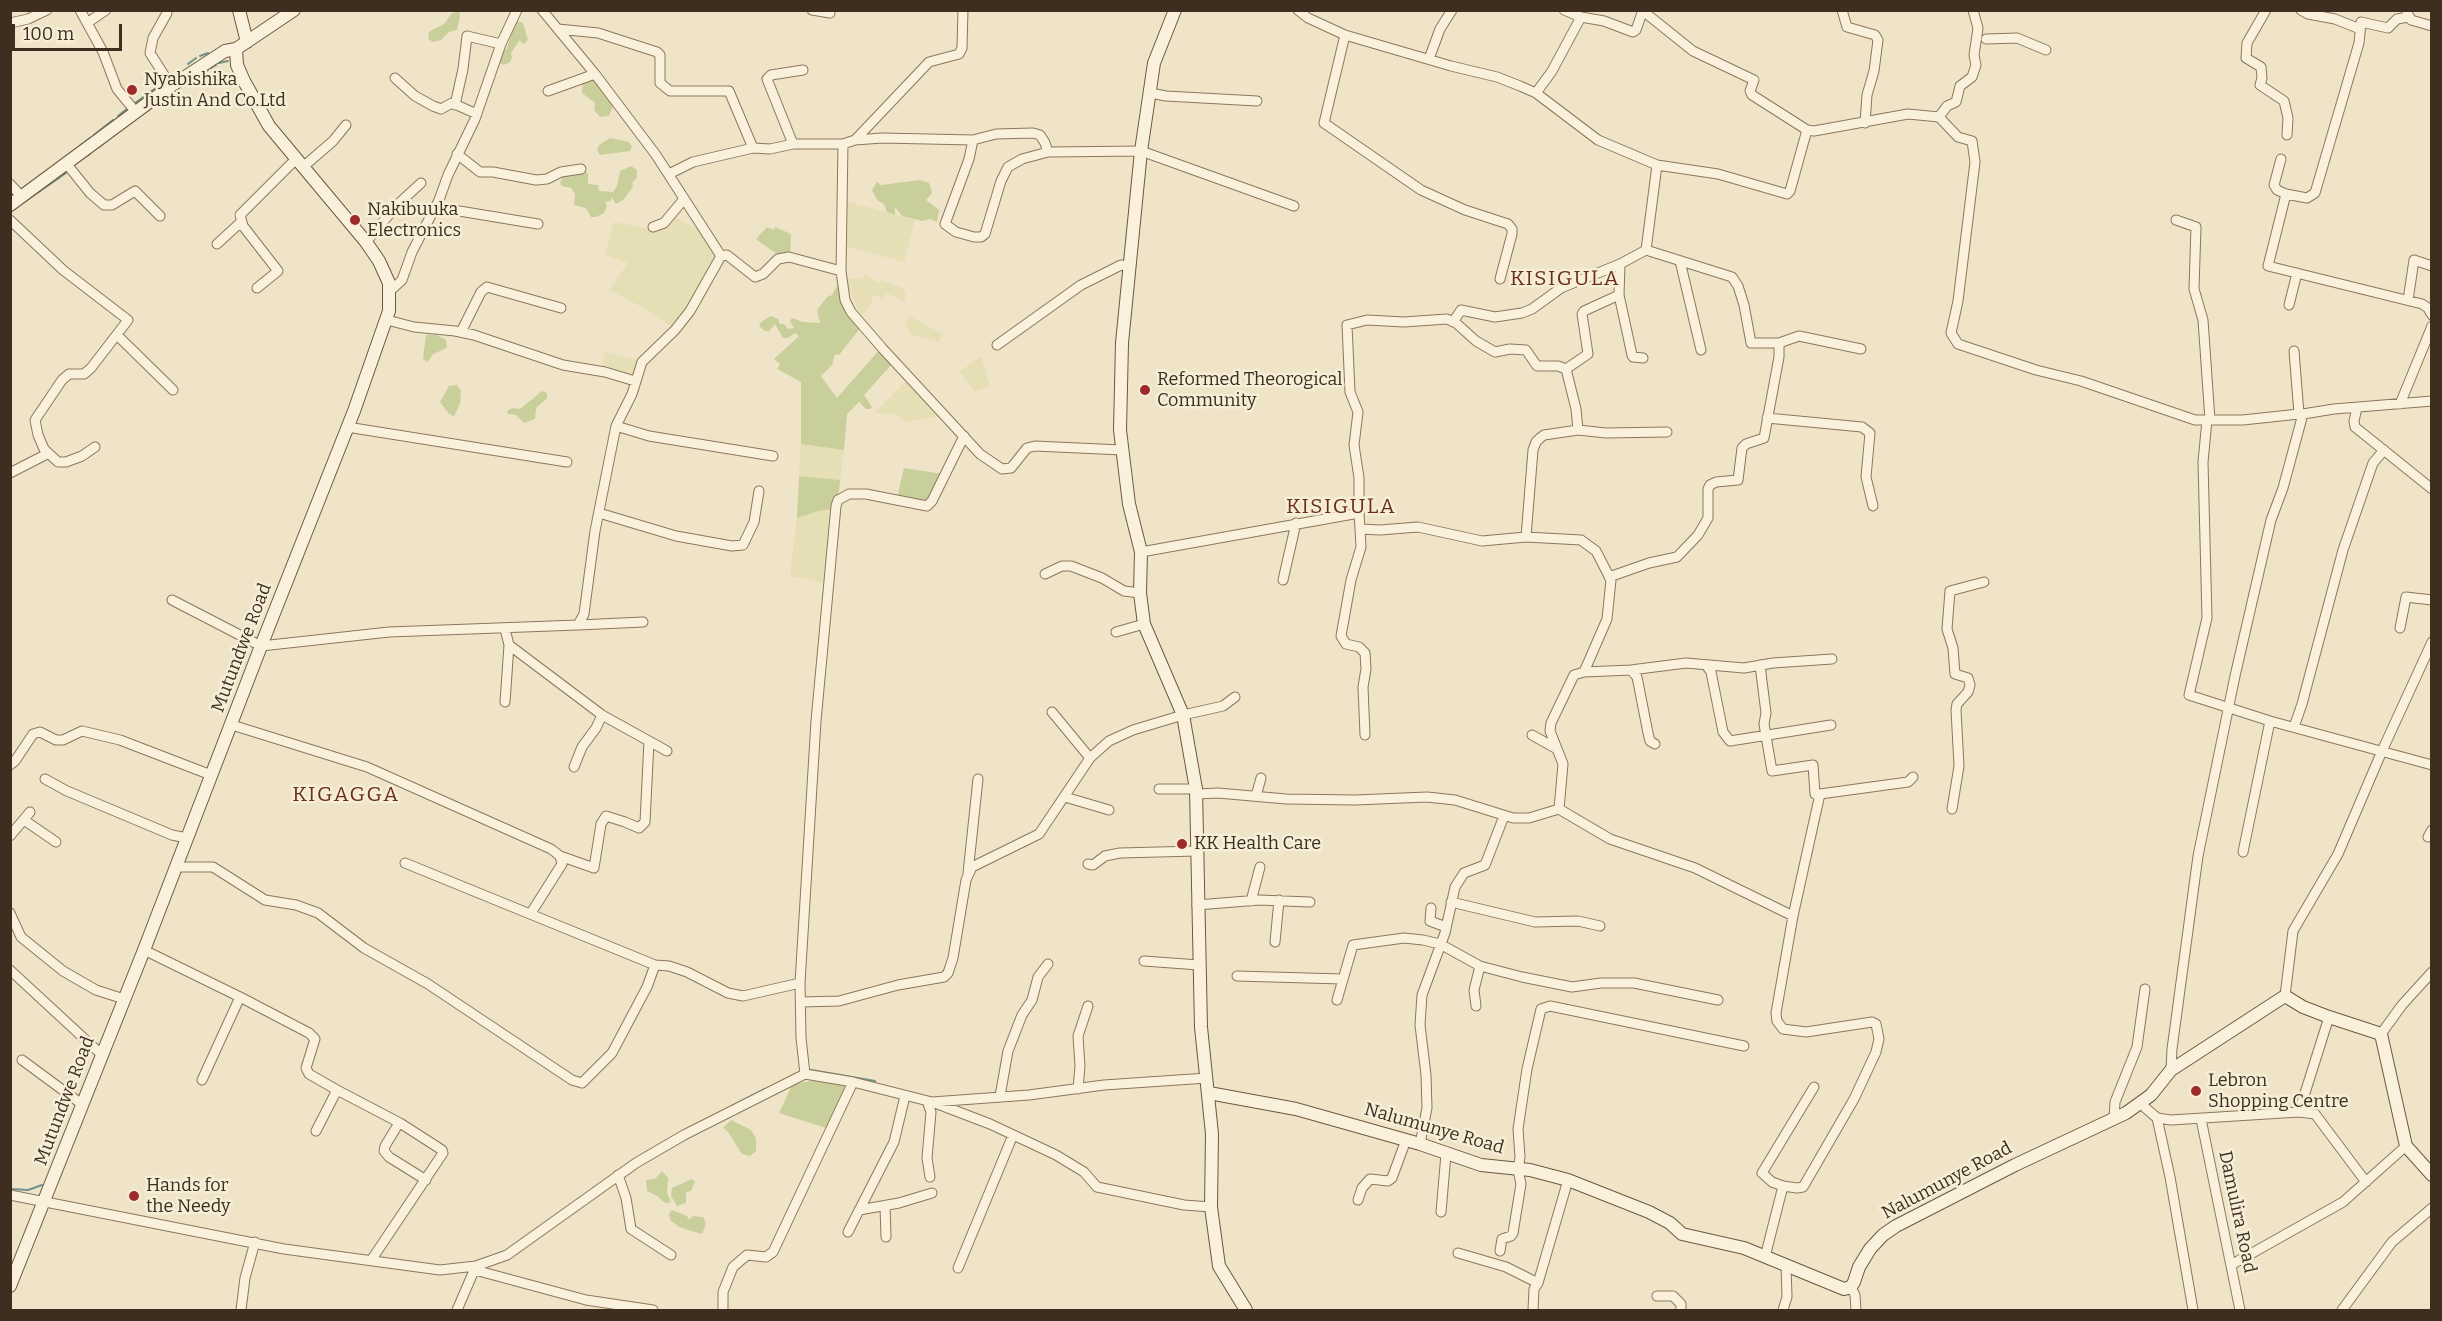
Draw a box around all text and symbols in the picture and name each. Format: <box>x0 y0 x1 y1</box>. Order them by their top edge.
scale bar <box>15 12 124 50</box>
text: 100 m <box>23 23 74 45</box>
place label: Nyabishika Justin And Co.Ltd <box>144 69 286 112</box>
marker: Nyabishika Justin And Co.Ltd <box>125 83 139 97</box>
place label: Nakibuuka Electronics <box>367 199 461 242</box>
marker: Nakibuuka Electronics <box>348 213 362 227</box>
district label: KISIGULA <box>1510 266 1620 292</box>
place label: Reformed Theorogical Community <box>1157 369 1342 412</box>
marker: Reformed Theorogical Community <box>1138 383 1152 397</box>
district label: KISIGULA <box>1286 494 1396 520</box>
street label: Mutundwe Road <box>207 580 277 716</box>
district label: KIGAGGA <box>292 782 400 808</box>
place label: KK Health Care <box>1194 833 1321 855</box>
marker: KK Health Care <box>1175 837 1189 851</box>
street label: Mutundwe Road <box>30 1033 100 1169</box>
place label: Lebron Shopping Centre <box>2208 1070 2348 1112</box>
marker: Lebron Shopping Centre <box>2189 1084 2203 1098</box>
street label: Nalumunye Road <box>1362 1099 1506 1159</box>
street label: Nalumunye Road <box>1878 1138 2016 1224</box>
street label: Damulira Road <box>2214 1149 2260 1275</box>
place label: Hands for the Needy <box>146 1175 231 1218</box>
marker: Hands for the Needy <box>127 1189 141 1203</box>

